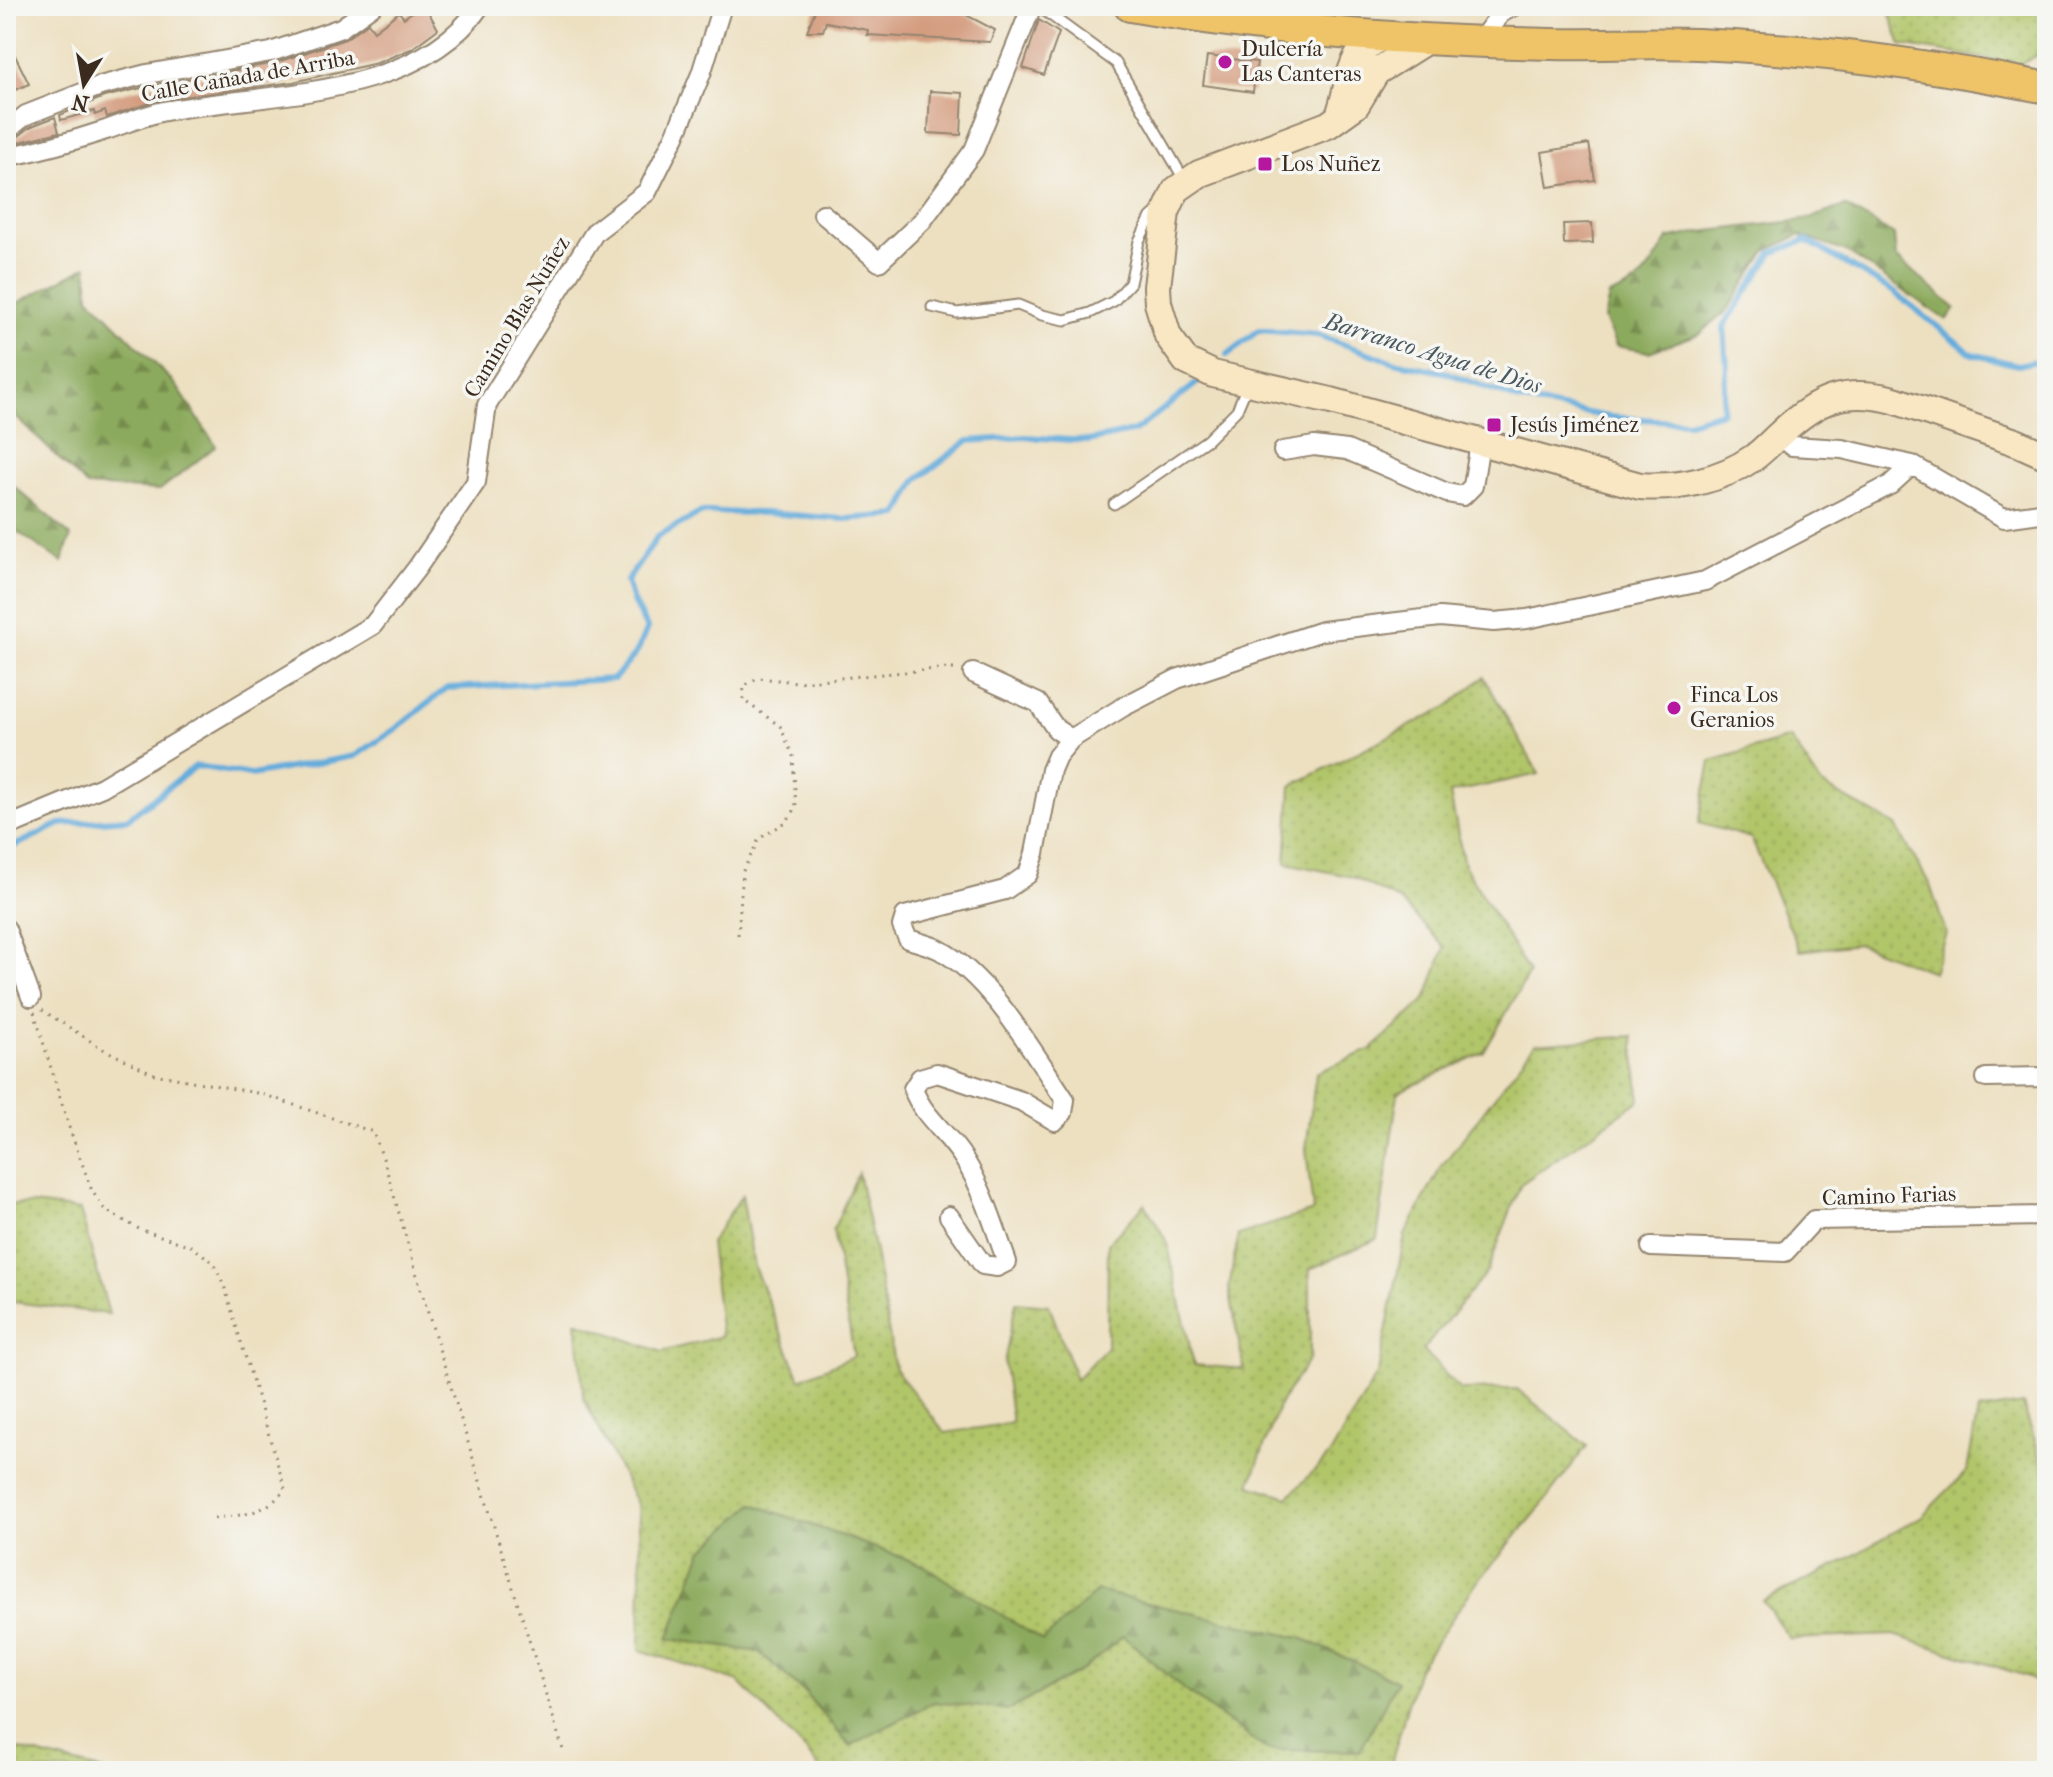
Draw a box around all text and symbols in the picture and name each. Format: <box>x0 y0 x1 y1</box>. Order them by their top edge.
place label: Dulcería Las Canteras <box>1241 36 1361 87</box>
north arrow <box>44 44 124 124</box>
street label: Calle Cañada de Arriba <box>139 44 357 108</box>
marker: Dulcería Las Canteras <box>1216 53 1234 71</box>
text: N <box>69 88 91 117</box>
place label: Los Nuñez <box>1281 151 1381 177</box>
marker: Los Nuñez <box>1256 155 1274 173</box>
street label: Camino Blas Nuñez <box>459 231 576 402</box>
water label: Barranco Agua de Dios <box>1319 306 1546 400</box>
place label: Jesús Jiménez <box>1508 412 1639 438</box>
marker: Jesús Jiménez <box>1485 416 1503 434</box>
place label: Finca Los Geranios <box>1690 682 1778 733</box>
marker: Finca Los Geranios <box>1665 699 1683 717</box>
street label: Camino Farias <box>1821 1181 1957 1211</box>

